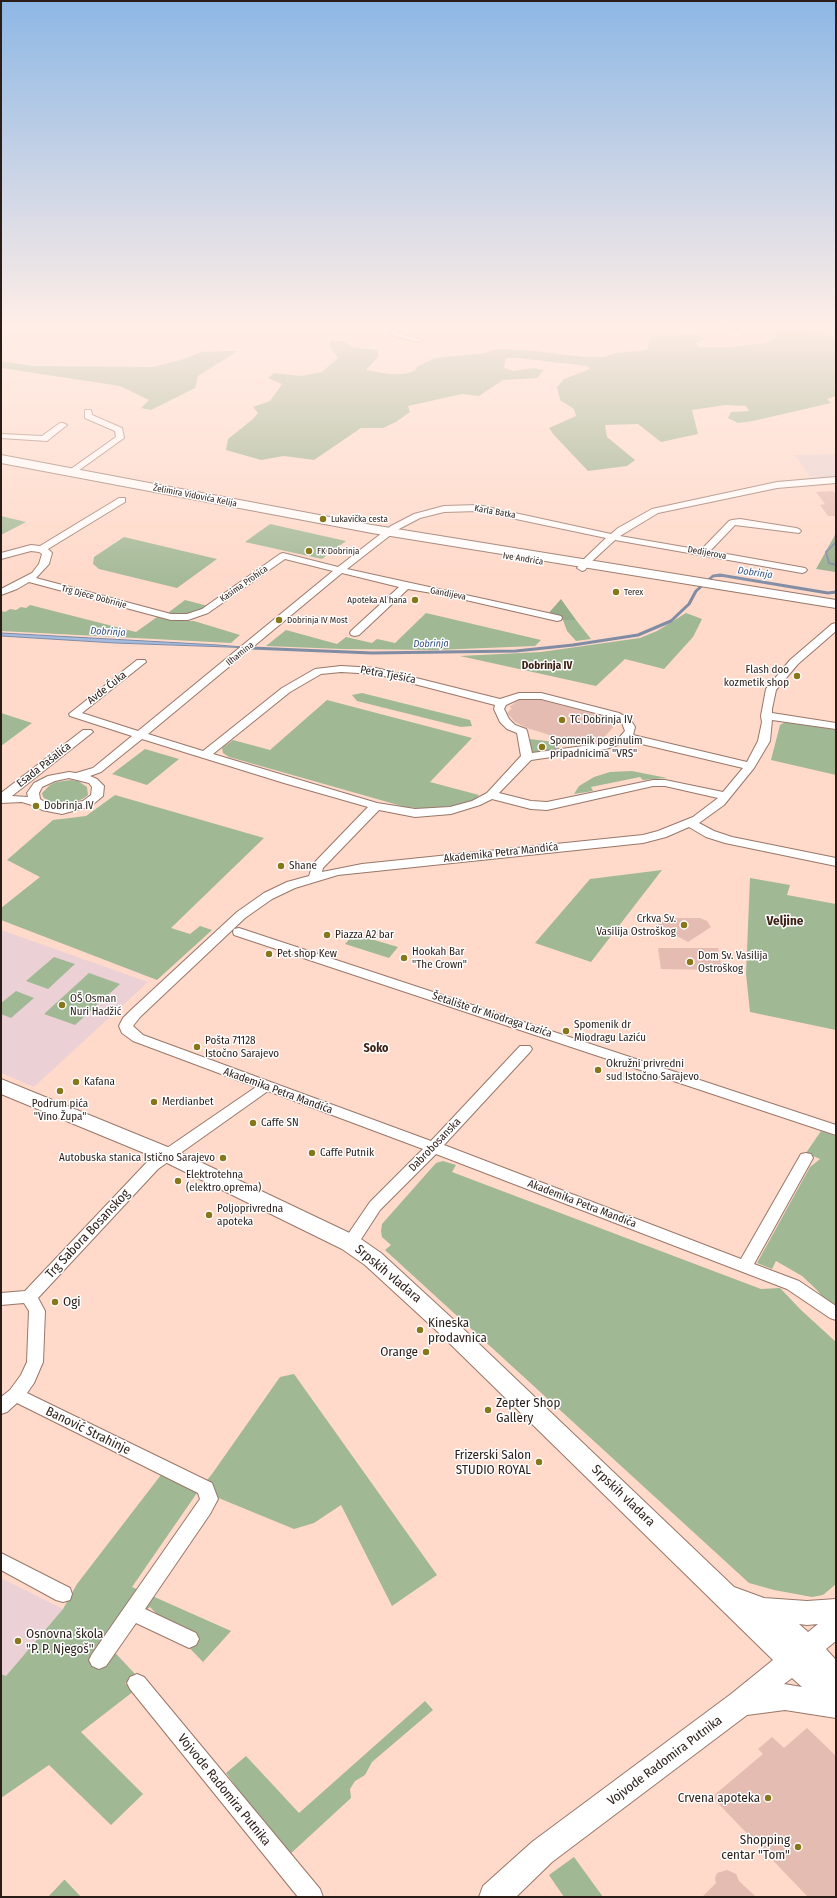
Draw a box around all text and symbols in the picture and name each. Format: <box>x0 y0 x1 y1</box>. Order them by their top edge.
street label: Želimira Vidovića Kelija <box>152 483 238 509</box>
street label: Karla Batka <box>473 503 517 521</box>
marker: Lukavička cesta <box>318 514 328 524</box>
place label: Lukavička cesta <box>331 514 388 524</box>
street label: Dedijerova <box>687 544 727 562</box>
marker: FK Dobrinja <box>304 546 314 556</box>
place label: FK Dobrinja <box>317 546 359 556</box>
street label: Ive Andrića <box>502 550 544 568</box>
street label: Kasima Prohića <box>218 564 270 604</box>
water label: Dobrinja <box>737 565 773 581</box>
street label: Trg Djece Dobrinje <box>60 583 128 611</box>
street label: Gandijeva <box>429 585 467 603</box>
marker: Terex <box>611 587 621 597</box>
place label: Terex <box>624 587 643 597</box>
place label: Apoteka Al hana <box>347 595 407 605</box>
marker: Apoteka Al hana <box>410 595 420 605</box>
marker: Dobrinja IV Most <box>274 615 284 625</box>
place label: Dobrinja IV Most <box>287 615 348 625</box>
water label: Dobrinja <box>90 625 126 639</box>
water label: Dobrinja <box>413 638 449 650</box>
street label: Ilhamina <box>224 640 256 668</box>
district label: Dobrinja IV <box>522 659 572 673</box>
street label: Petra Tješića <box>359 663 417 687</box>
place label: Flash doo kozmetik shop <box>724 663 789 689</box>
street label: Avde Ćuka <box>85 669 129 707</box>
marker: Flash doo kozmetik shop <box>792 671 802 681</box>
place label: TC Dobrinja IV <box>570 713 633 727</box>
marker: TC Dobrinja IV <box>557 715 567 725</box>
place label: Spomenik poginulim pripadnicima "VRS" <box>550 734 643 760</box>
street label: Esada Pašalića <box>14 740 74 790</box>
marker: Spomenik poginulim pripadnicima "VRS" <box>537 742 547 752</box>
place label: Dobrinja IV <box>44 799 94 813</box>
marker: Dobrinja IV <box>31 801 41 811</box>
street label: Akademika Petra Mandića <box>443 840 559 866</box>
place label: Shane <box>289 859 317 873</box>
marker: Shane <box>276 861 286 871</box>
place label: Crkva Sv. Vasilija Ostroškog <box>596 912 676 938</box>
district label: Veljine <box>767 913 803 929</box>
marker: Crkva Sv. Vasilija Ostroškog <box>679 920 689 930</box>
place label: Piazza A2 bar <box>335 928 394 942</box>
marker: Piazza A2 bar <box>322 930 332 940</box>
place label: Hookah Bar "The Crown" <box>412 945 467 971</box>
place label: Pet shop Kew <box>277 947 337 961</box>
marker: Pet shop Kew <box>264 949 274 959</box>
place label: Dom Sv. Vasilija Ostroškog <box>698 949 768 975</box>
marker: Hookah Bar "The Crown" <box>399 953 409 963</box>
marker: Dom Sv. Vasilija Ostroškog <box>685 957 695 967</box>
street label: Šetalište dr Miodraga Lazića <box>430 989 554 1041</box>
place label: OŠ Osman Nuri Hadžić <box>70 992 121 1018</box>
marker: OŠ Osman Nuri Hadžić <box>57 1000 67 1010</box>
place label: Spomenik dr Miodragu Laziću <box>574 1018 646 1044</box>
marker: Spomenik dr Miodragu Laziću <box>561 1026 571 1036</box>
place label: Pošta 71128 Istočno Sarajevo <box>205 1034 279 1060</box>
marker: Pošta 71128 Istočno Sarajevo <box>192 1042 202 1052</box>
district label: Soko <box>364 1042 388 1056</box>
place label: Okružni privredni sud Istočno Sarajevo <box>606 1057 699 1083</box>
street label: Akademika Petra Mandića <box>222 1065 334 1117</box>
marker: Okružni privredni sud Istočno Sarajevo <box>593 1065 603 1075</box>
place label: Kafana <box>84 1075 115 1089</box>
marker: Kafana <box>71 1077 81 1087</box>
marker: Podrum pića "Vino Župa" <box>55 1086 65 1096</box>
place label: Merdianbet <box>162 1095 214 1109</box>
place label: Podrum pića "Vino Župa" <box>32 1097 88 1123</box>
marker: Merdianbet <box>149 1097 159 1107</box>
street label: Dabrobosanska <box>406 1115 464 1175</box>
place label: Caffe SN <box>261 1116 299 1130</box>
marker: Caffe SN <box>248 1118 258 1128</box>
place label: Caffe Putnik <box>320 1146 374 1160</box>
marker: Caffe Putnik <box>307 1148 317 1158</box>
place label: Autobuska stanica Istično Sarajevo <box>59 1151 215 1165</box>
marker: Autobuska stanica Istično Sarajevo <box>218 1153 228 1163</box>
place label: Elektrotehna (elektro oprema) <box>186 1168 261 1194</box>
marker: Elektrotehna (elektro oprema) <box>173 1176 183 1186</box>
street label: Akademika Petra Mandića <box>526 1177 638 1231</box>
street label: Trg Sabora Bosanskog <box>43 1186 133 1282</box>
place label: Poljoprivredna apoteka <box>217 1202 283 1228</box>
marker: Poljoprivredna apoteka <box>204 1210 214 1220</box>
street label: Srpskih vladara <box>352 1242 424 1306</box>
place label: Ogi <box>63 1294 81 1310</box>
marker: Ogi <box>50 1297 60 1307</box>
place label: Kineska prodavnica <box>428 1315 487 1346</box>
marker: Kineska prodavnica <box>415 1325 425 1335</box>
place label: Orange <box>380 1344 418 1360</box>
marker: Orange <box>421 1347 431 1357</box>
place label: Zepter Shop Gallery <box>496 1395 560 1426</box>
street label: Banović Strahinje <box>43 1404 133 1458</box>
marker: Zepter Shop Gallery <box>483 1405 493 1415</box>
place label: Frizerski Salon STUDIO ROYAL <box>454 1447 531 1478</box>
marker: Frizerski Salon STUDIO ROYAL <box>534 1457 544 1467</box>
street label: Srpskih vladara <box>588 1462 658 1530</box>
place label: Osnovna škola "P. P. Njegoš" <box>26 1626 103 1657</box>
marker: Osnovna škola "P. P. Njegoš" <box>13 1636 23 1646</box>
street label: Vojvode Radomira Putnika <box>605 1713 725 1809</box>
street label: Vojvode Radomira Putnika <box>174 1731 274 1849</box>
place label: Crvena apoteka <box>678 1790 760 1806</box>
marker: Crvena apoteka <box>763 1793 773 1803</box>
place label: Shopping centar "Tom" <box>721 1832 790 1863</box>
marker: Shopping centar "Tom" <box>793 1842 803 1852</box>

